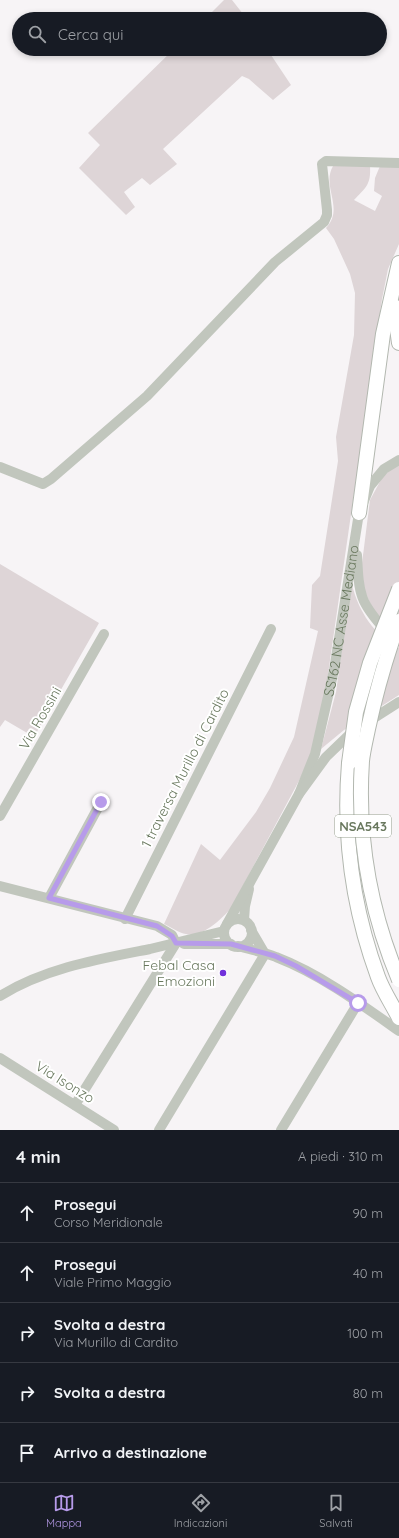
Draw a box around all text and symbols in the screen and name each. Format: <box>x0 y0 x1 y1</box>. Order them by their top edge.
search box <box>12 12 387 56</box>
icon: search <box>26 23 48 45</box>
text: Cerca qui <box>58 25 124 44</box>
street label: SS162 NC Asse Mediano <box>319 544 363 698</box>
street label: Via Rossini <box>15 683 65 753</box>
street label: 1 traversa Murillo di Cardito <box>137 685 233 851</box>
route end <box>92 793 110 811</box>
road number: NSA543 <box>335 815 391 837</box>
place label: Febal Casa Emozioni <box>143 956 215 990</box>
marker: Febal Casa Emozioni <box>218 968 228 978</box>
route start <box>349 994 367 1012</box>
street label: Via Isonzo <box>32 1057 98 1107</box>
text: 4 min <box>16 1146 61 1167</box>
text: A piedi · 310 m <box>298 1148 383 1164</box>
text: Prosegui <box>54 1195 116 1214</box>
icon: ahead <box>16 1202 38 1224</box>
text: 90 m <box>353 1205 383 1221</box>
text: Corso Meridionale <box>54 1214 163 1230</box>
text: Prosegui <box>54 1255 116 1274</box>
icon: ahead <box>16 1262 38 1284</box>
text: 40 m <box>353 1265 383 1281</box>
text: Viale Primo Maggio <box>54 1274 171 1290</box>
text: Svolta a destra <box>54 1315 165 1334</box>
icon: right <box>16 1322 38 1344</box>
text: 100 m <box>347 1325 383 1341</box>
text: Via Murillo di Cardito <box>54 1334 178 1350</box>
icon: right <box>16 1382 38 1404</box>
text: Svolta a destra <box>54 1383 165 1402</box>
text: 80 m <box>353 1385 383 1401</box>
icon: arrive <box>16 1442 38 1464</box>
text: Arrivo a destinazione <box>54 1443 207 1462</box>
tab: Mappa <box>46 1492 82 1530</box>
tab: Indicazioni <box>174 1492 227 1530</box>
tab: Salvati <box>319 1492 353 1530</box>

